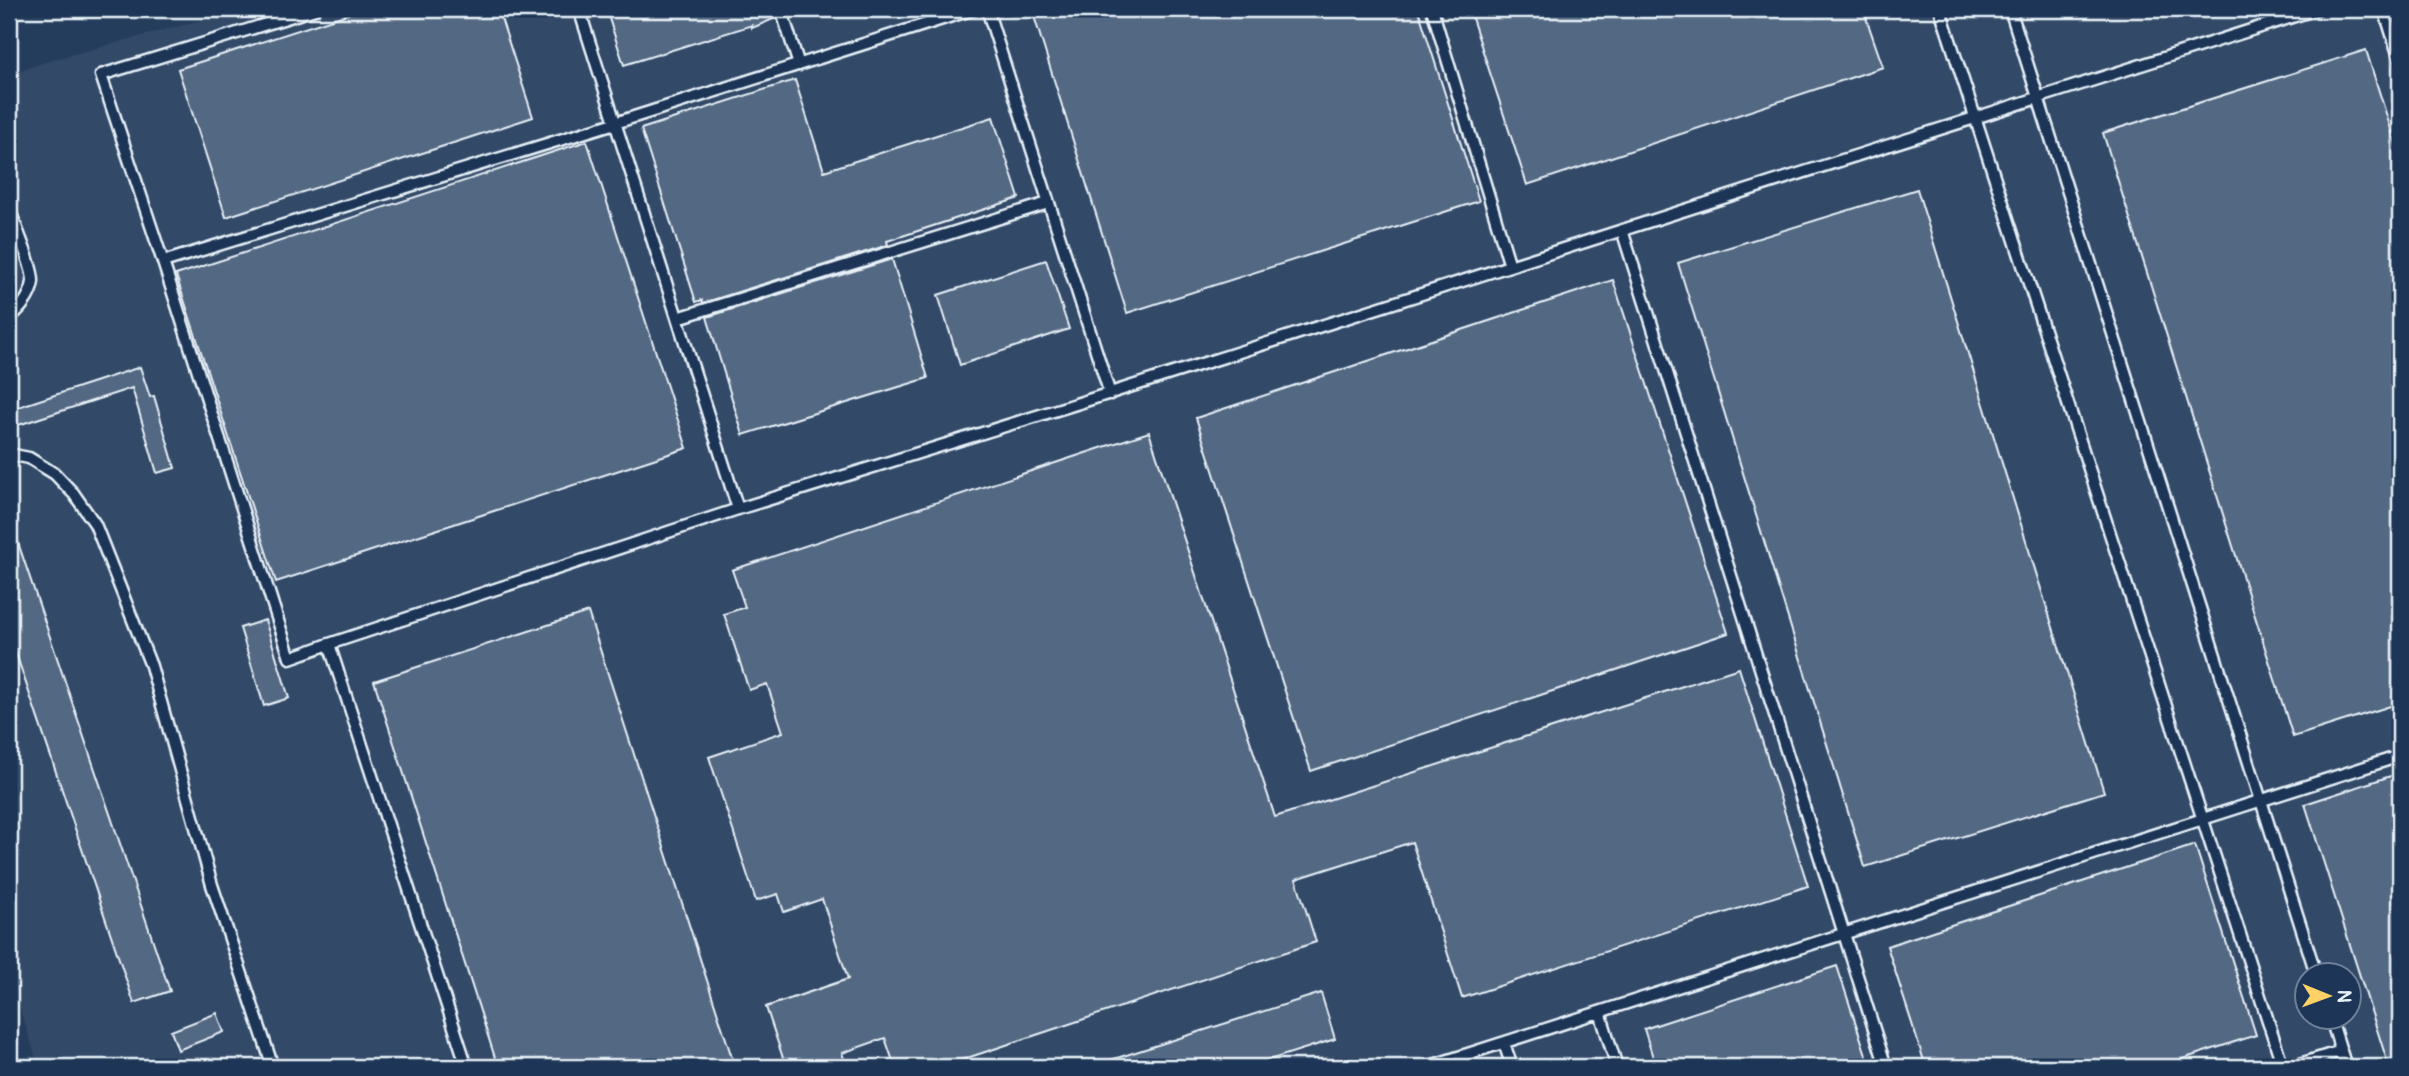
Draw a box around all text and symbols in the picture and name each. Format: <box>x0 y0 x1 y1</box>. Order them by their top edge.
north arrow <box>2294 960 2364 1030</box>
text: N <box>2332 990 2356 1003</box>

